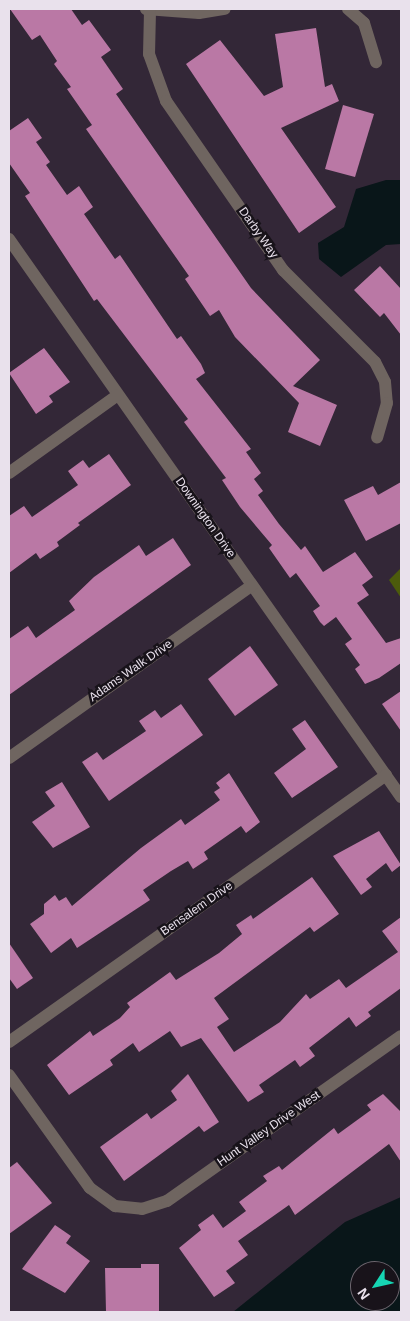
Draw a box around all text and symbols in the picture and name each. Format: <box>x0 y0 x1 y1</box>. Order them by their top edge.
street label: Darby Way <box>235 205 281 261</box>
street label: Downington Drive <box>172 475 238 561</box>
street label: Adams Walk Drive <box>87 637 175 705</box>
street label: Bensalem Drive <box>158 879 236 939</box>
street label: Hunt Valley Drive West <box>215 1088 323 1170</box>
north arrow <box>350 1261 400 1311</box>
text: N <box>354 1285 373 1303</box>

